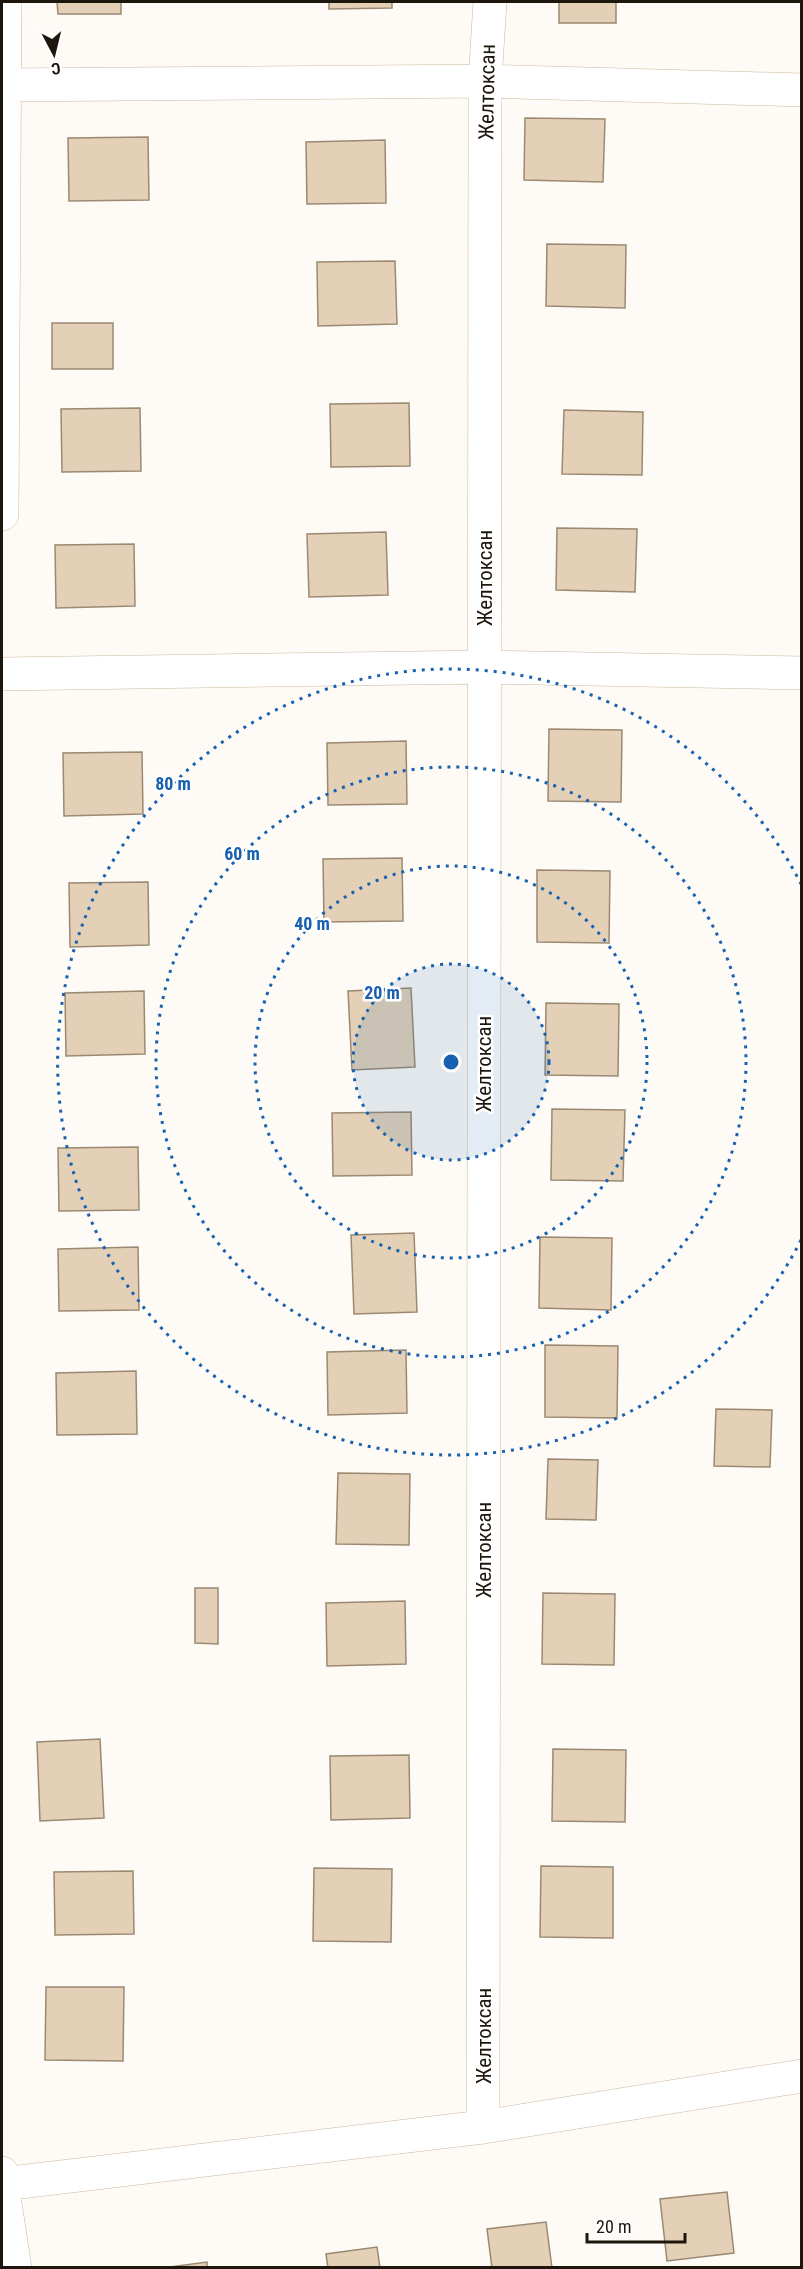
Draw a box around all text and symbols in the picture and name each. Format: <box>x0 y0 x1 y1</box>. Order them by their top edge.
north arrow <box>24 24 84 84</box>
street label: Желтоксан <box>474 44 500 140</box>
text: С <box>50 58 61 78</box>
street label: Желтоксан <box>473 530 497 626</box>
text: 80 m <box>155 773 191 794</box>
text: 60 m <box>224 843 260 864</box>
text: 40 m <box>294 913 330 934</box>
text: 20 m <box>364 982 400 1003</box>
street label: Желтоксан <box>472 1016 496 1112</box>
centre of rings <box>441 1052 461 1072</box>
street label: Желтоксан <box>472 1502 496 1598</box>
street label: Желтоксан <box>472 1988 496 2084</box>
scale bar <box>587 2206 684 2244</box>
text: 20 m <box>596 2216 631 2237</box>

